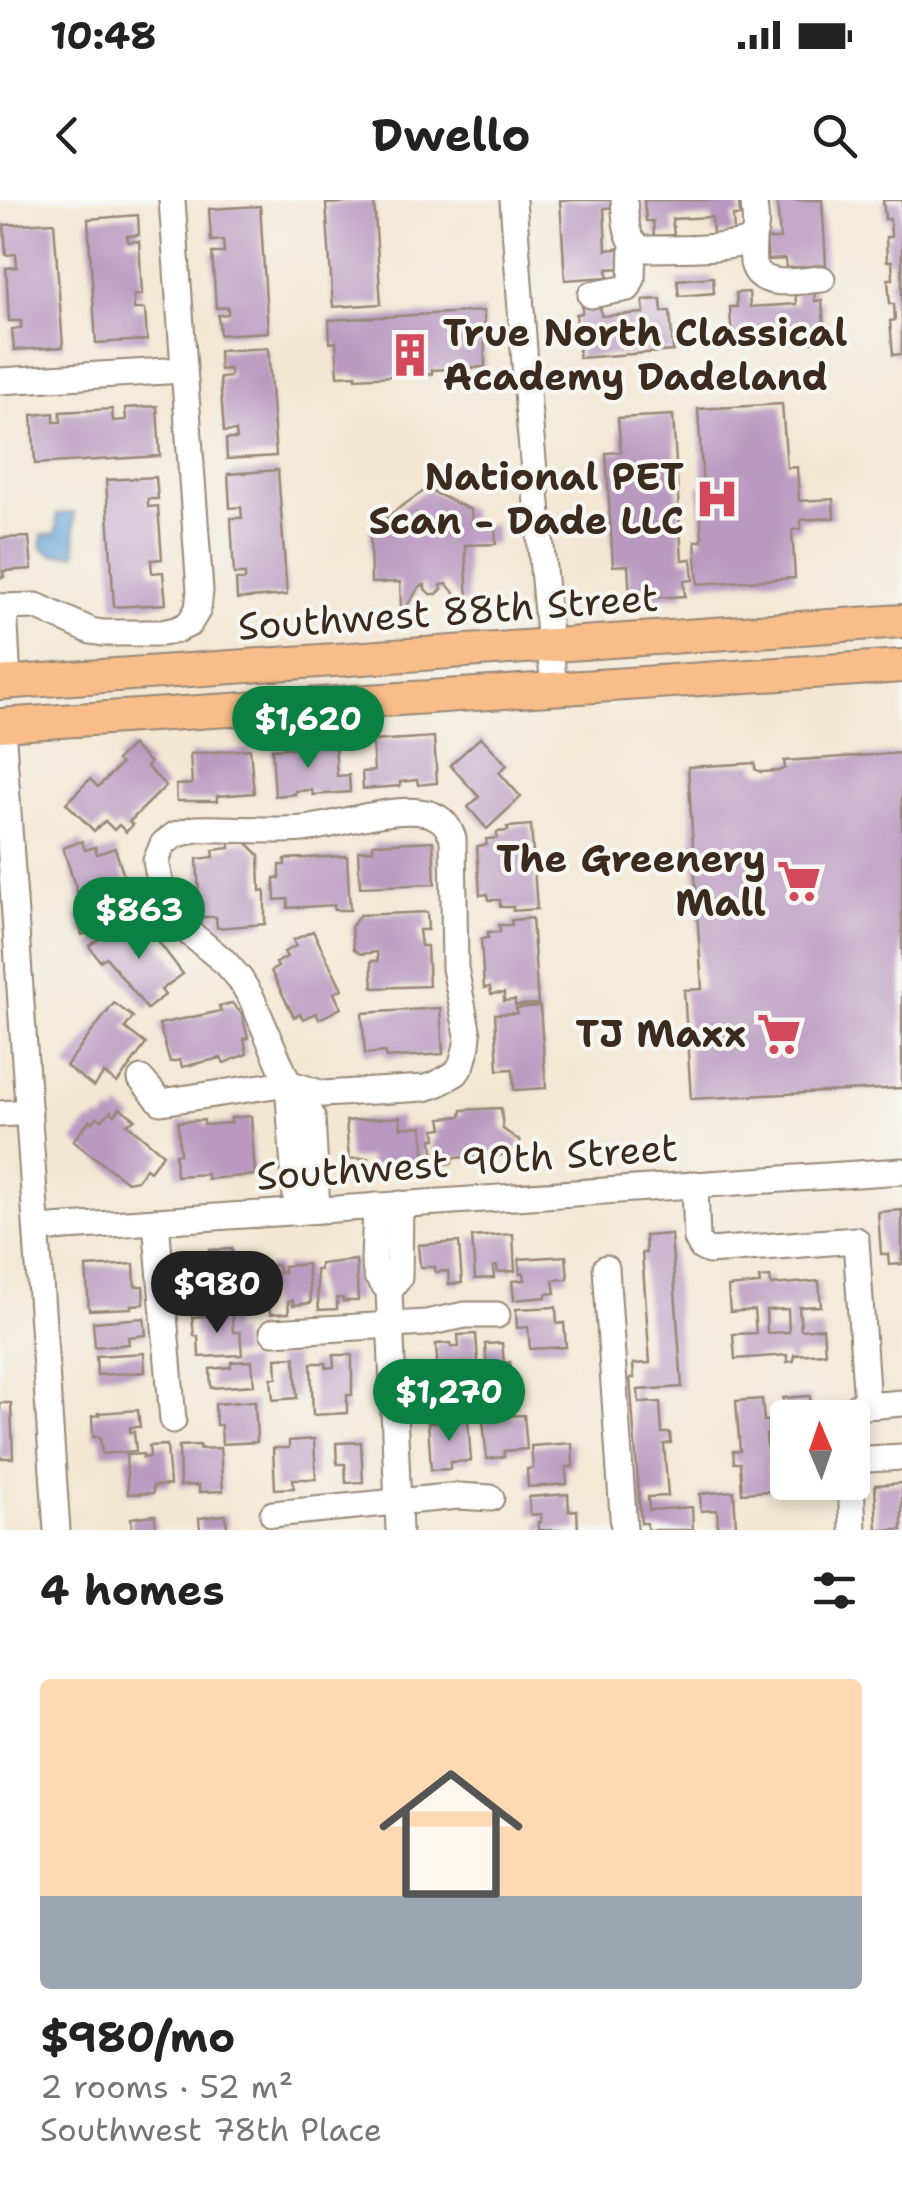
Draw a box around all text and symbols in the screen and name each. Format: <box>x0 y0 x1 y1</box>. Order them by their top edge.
text: 10:48 <box>50 10 157 61</box>
text: Dwello <box>372 105 530 165</box>
icon: back <box>40 108 95 163</box>
icon: search <box>807 108 862 163</box>
place label: True North Classical Academy Dadeland <box>443 307 847 402</box>
building icon: True North Classical Academy Dadeland <box>386 331 434 379</box>
place label: National PET Scan - Dade LLC <box>368 451 684 546</box>
hospital icon: National PET Scan - Dade LLC <box>693 475 741 523</box>
street label: Southwest 88th Street <box>236 571 660 652</box>
pin: $1,620 <box>227 686 389 771</box>
text: $1,620 <box>254 697 362 740</box>
place label: The Greenery Mall <box>496 833 766 928</box>
supermarket icon: The Greenery Mall <box>775 857 823 905</box>
pin: $863 <box>80 877 198 962</box>
text: $863 <box>95 888 183 931</box>
place label: TJ Maxx <box>575 1008 746 1059</box>
supermarket icon: TJ Maxx <box>755 1010 803 1058</box>
street label: Southwest 90th Street <box>254 1121 679 1202</box>
pin: $980 <box>158 1251 276 1336</box>
text: $980 <box>173 1262 261 1305</box>
pin: $1,270 <box>368 1359 530 1444</box>
text: $1,270 <box>395 1370 503 1413</box>
north arrow <box>770 1400 870 1500</box>
map controls <box>770 1400 870 1500</box>
text: 4 homes <box>40 1562 225 1618</box>
icon: filters <box>807 1563 862 1618</box>
icon: home <box>361 1744 541 1924</box>
text: $980/mo <box>40 2009 235 2065</box>
text: 2 rooms · 52 m² <box>40 2065 293 2108</box>
text: Southwest 78th Place <box>40 2108 382 2151</box>

